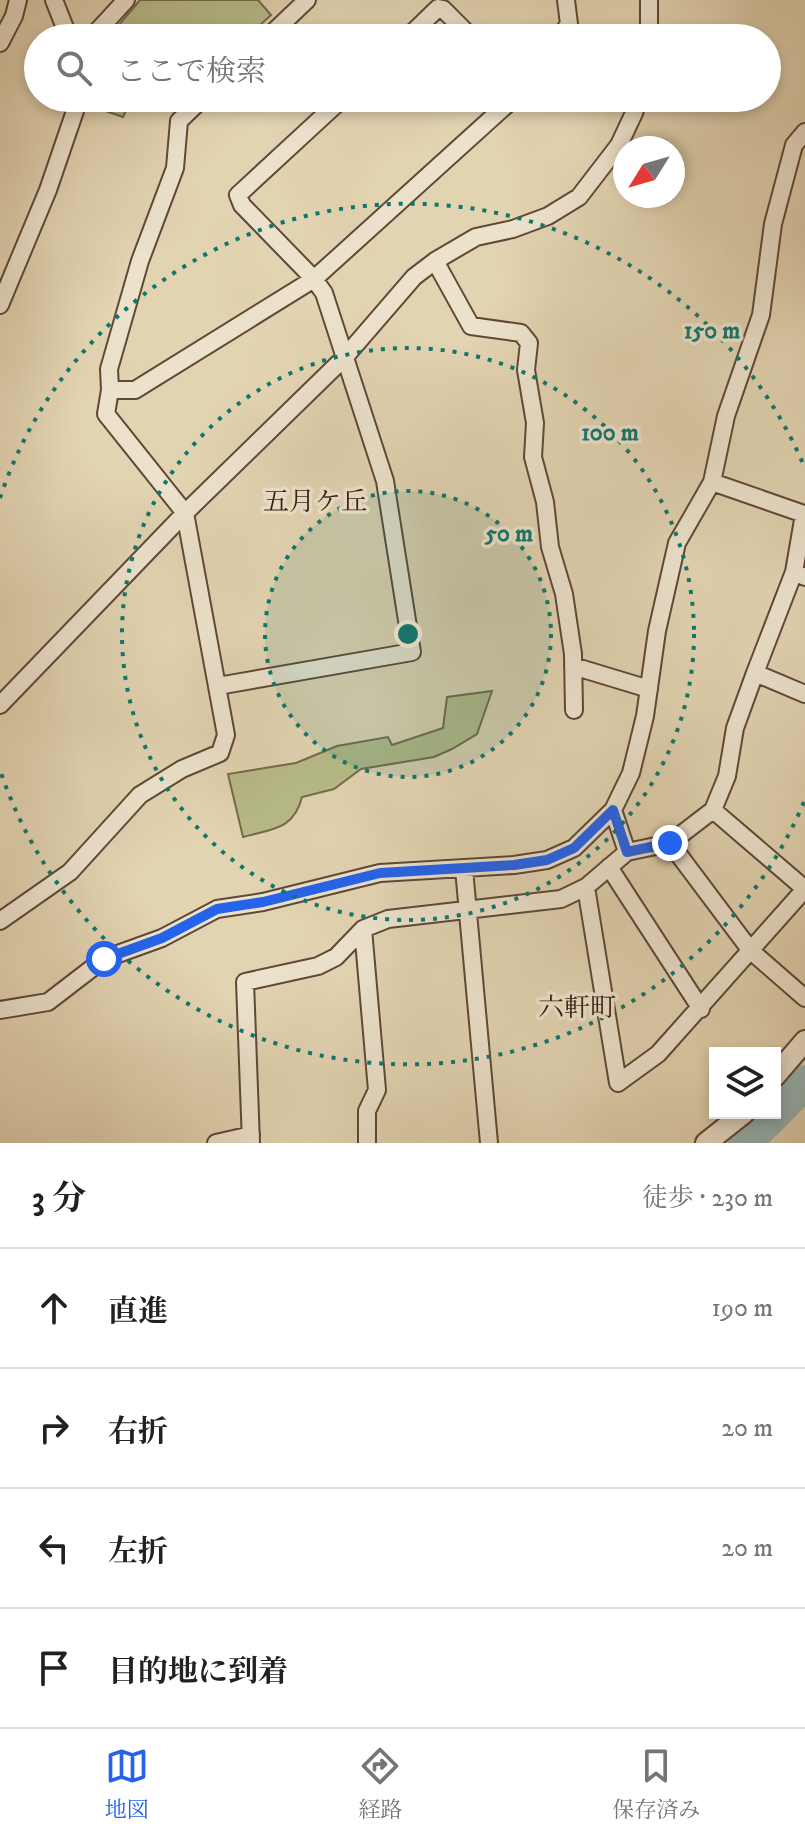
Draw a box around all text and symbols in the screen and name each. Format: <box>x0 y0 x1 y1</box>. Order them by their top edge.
search box <box>24 24 781 112</box>
icon: search <box>52 46 96 90</box>
text: ここで検索 <box>116 54 266 91</box>
north arrow <box>613 136 685 208</box>
text: 150 m <box>684 316 740 346</box>
text: 100 m <box>581 418 639 448</box>
district label: 五月ケ丘 <box>263 486 367 519</box>
text: 50 m <box>484 519 533 549</box>
centre of rings <box>394 620 422 648</box>
route end <box>652 825 688 861</box>
route start <box>86 941 122 977</box>
district label: 六軒町 <box>538 992 616 1025</box>
map controls <box>709 1047 781 1119</box>
button: layers <box>709 1047 781 1119</box>
text: 3 分 <box>32 1178 86 1220</box>
text: 徒歩 · 230 m <box>642 1182 773 1215</box>
icon: ahead <box>32 1286 76 1330</box>
text: 190 m <box>711 1292 773 1325</box>
text: 直進 <box>108 1294 168 1331</box>
icon: right <box>32 1406 76 1450</box>
text: 20 m <box>721 1412 773 1445</box>
text: 右折 <box>108 1414 168 1451</box>
icon: left <box>32 1526 76 1570</box>
text: 20 m <box>721 1532 773 1565</box>
text: 左折 <box>108 1534 168 1571</box>
icon: arrive <box>32 1646 76 1690</box>
text: 目的地に到着 <box>108 1654 288 1691</box>
tab: 地図 <box>105 1744 149 1824</box>
tab: 経路 <box>358 1744 402 1824</box>
tab: 保存済み <box>612 1744 700 1824</box>

